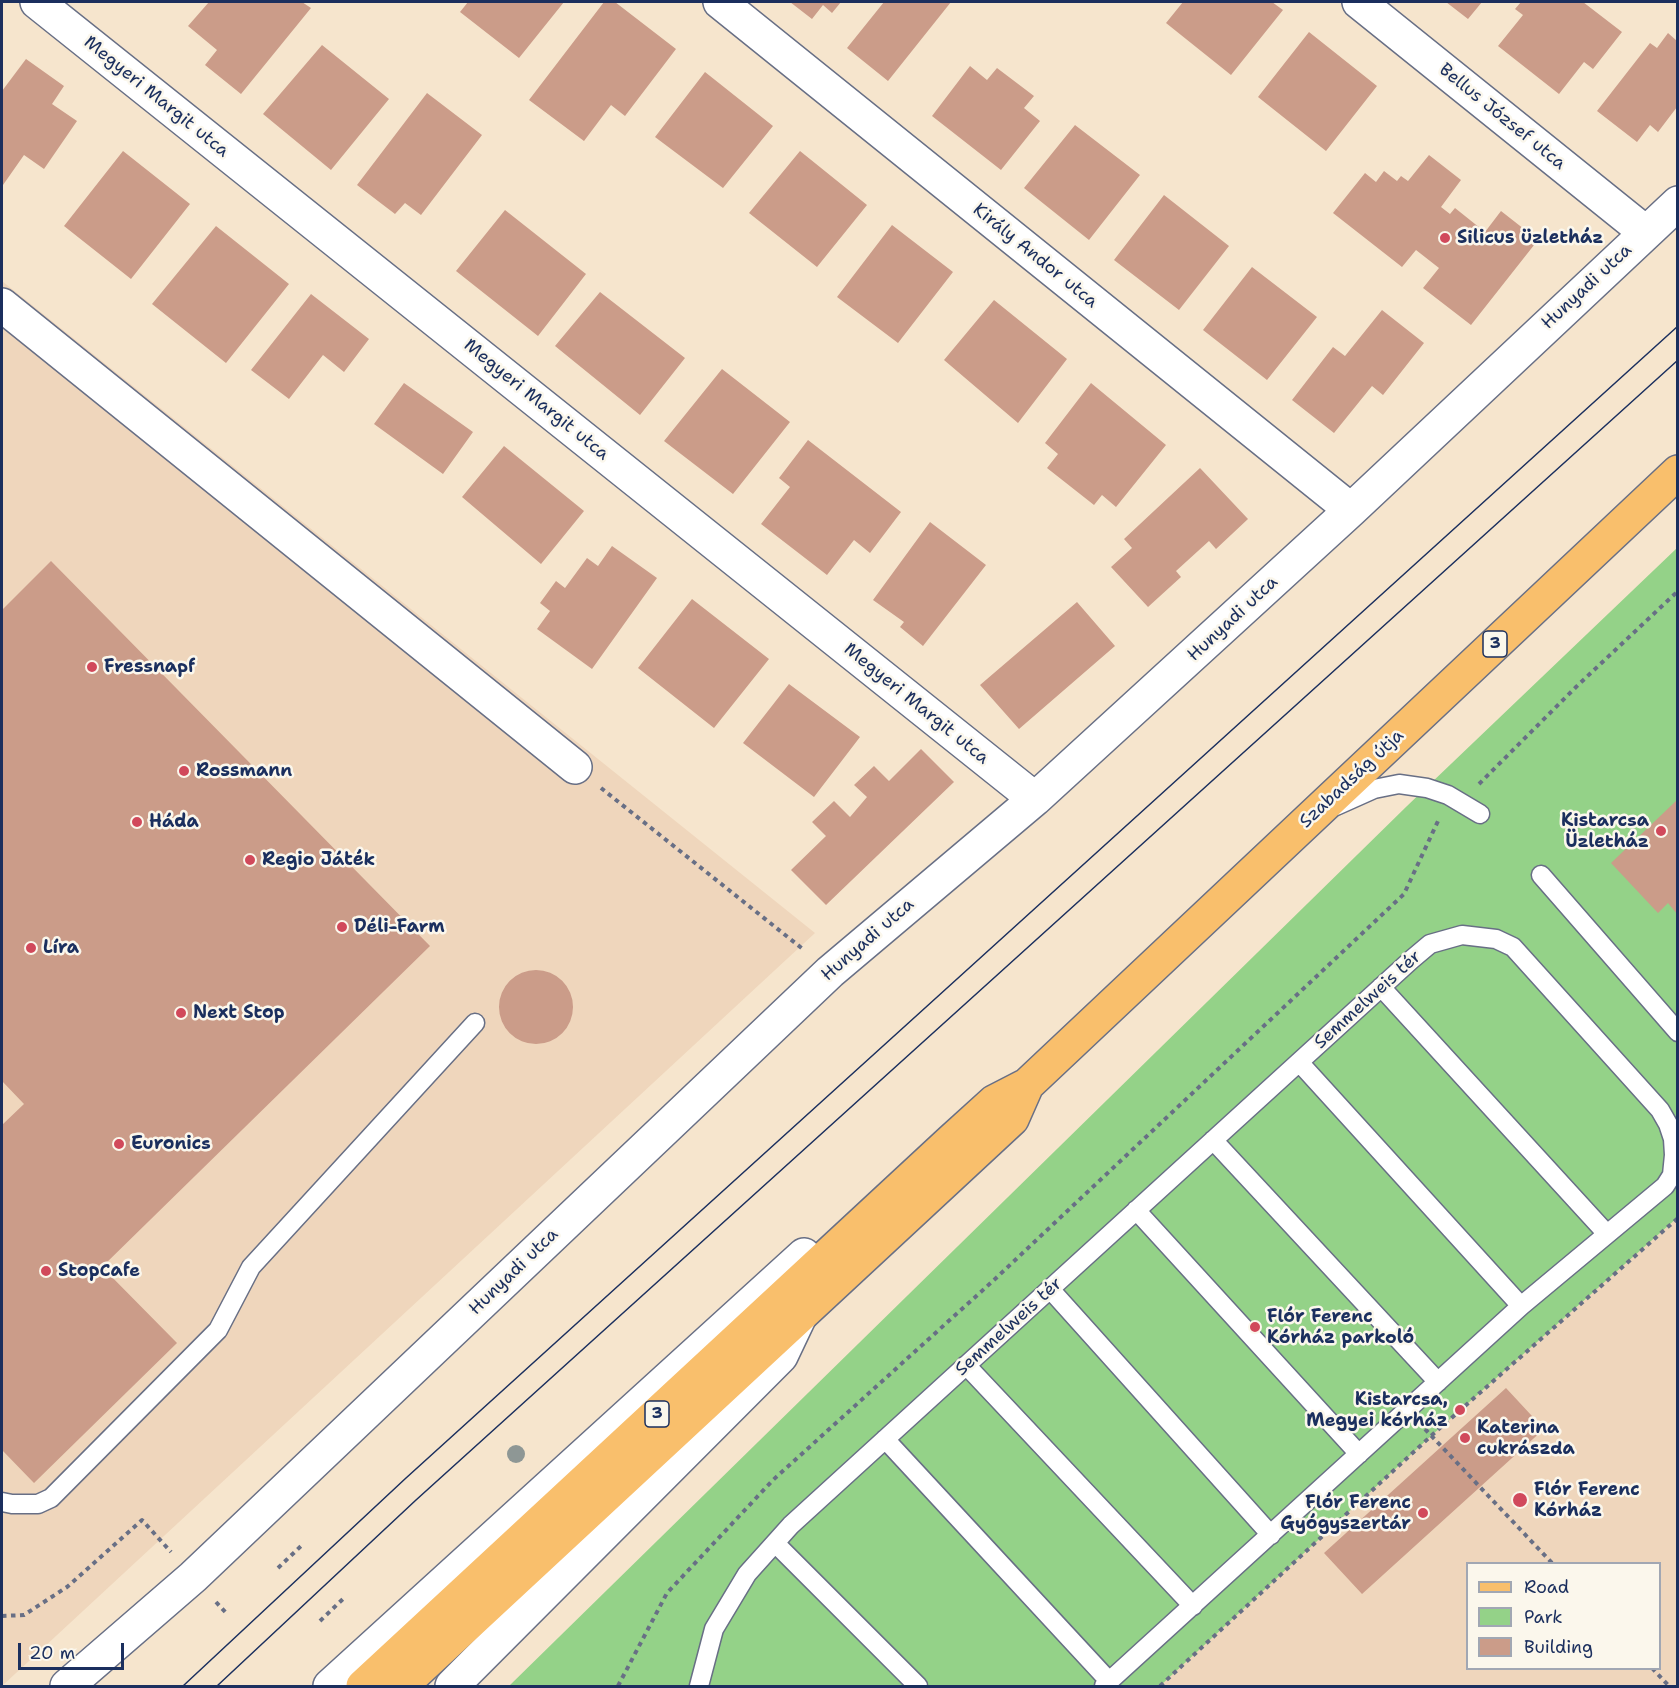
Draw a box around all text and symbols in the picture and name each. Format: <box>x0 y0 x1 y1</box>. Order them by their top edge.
street label: Megyeri Margit utca <box>79 32 233 162</box>
street label: Bellus József utca <box>1434 59 1570 175</box>
street label: Király Andor utca <box>968 199 1102 313</box>
place label: Silicus üzletház <box>1457 227 1603 249</box>
marker: Silicus üzletház <box>1438 231 1452 245</box>
street label: Hunyadi utca <box>1537 240 1637 334</box>
street label: Megyeri Margit utca <box>459 335 613 465</box>
street label: Hunyadi utca <box>1183 572 1283 666</box>
road number: 3 <box>1483 631 1507 657</box>
street label: Megyeri Margit utca <box>839 639 993 769</box>
place label: Fressnapf <box>104 656 195 678</box>
marker: Fressnapf <box>85 660 99 674</box>
street label: Szabadság útja <box>1295 725 1409 833</box>
place label: Rossmann <box>196 760 292 782</box>
marker: Rossmann <box>177 764 191 778</box>
place label: Kistarcsa Üzletház <box>1561 810 1649 852</box>
place label: Háda <box>149 811 199 833</box>
marker: Háda <box>130 815 144 829</box>
marker: Kistarcsa Üzletház <box>1654 824 1668 838</box>
place label: Regio Játék <box>262 849 375 871</box>
marker: Regio Játék <box>243 853 257 867</box>
street label: Hunyadi utca <box>817 894 919 986</box>
place label: Déli-Farm <box>354 916 445 938</box>
marker: Déli-Farm <box>335 920 349 934</box>
place label: Líra <box>43 937 79 959</box>
marker: Líra <box>24 941 38 955</box>
street label: Semmelweis tér <box>1310 946 1426 1054</box>
place label: Next Stop <box>193 1002 285 1024</box>
marker: Next Stop <box>174 1006 188 1020</box>
place label: Euronics <box>131 1133 211 1155</box>
marker: Euronics <box>112 1137 126 1151</box>
street label: Hunyadi utca <box>465 1224 563 1320</box>
place label: StopCafe <box>58 1260 140 1282</box>
marker: StopCafe <box>39 1264 53 1278</box>
street label: Semmelweis tér <box>951 1273 1067 1381</box>
place label: Flór Ferenc Kórház parkoló <box>1267 1306 1414 1348</box>
marker: Flór Ferenc Kórház parkoló <box>1248 1320 1262 1334</box>
place label: Kistarcsa, Megyei kórház <box>1306 1389 1448 1432</box>
road number: 3 <box>645 1401 669 1427</box>
marker: Kistarcsa, Megyei kórház <box>1453 1403 1467 1417</box>
place label: Katerina cukrászda <box>1477 1417 1575 1460</box>
marker: Katerina cukrászda <box>1458 1431 1472 1445</box>
place label: Flór Ferenc Kórház <box>1534 1479 1640 1522</box>
marker: Flór Ferenc Kórház <box>1511 1491 1529 1509</box>
place label: Flór Ferenc Gyógyszertár <box>1280 1492 1411 1534</box>
marker: Flór Ferenc Gyógyszertár <box>1416 1506 1430 1520</box>
legend <box>1466 1562 1661 1670</box>
text: Road <box>1524 1575 1569 1599</box>
text: Park <box>1524 1605 1563 1629</box>
scale bar <box>21 1631 128 1669</box>
text: Building <box>1524 1635 1593 1659</box>
text: 20 m <box>29 1641 75 1665</box>

